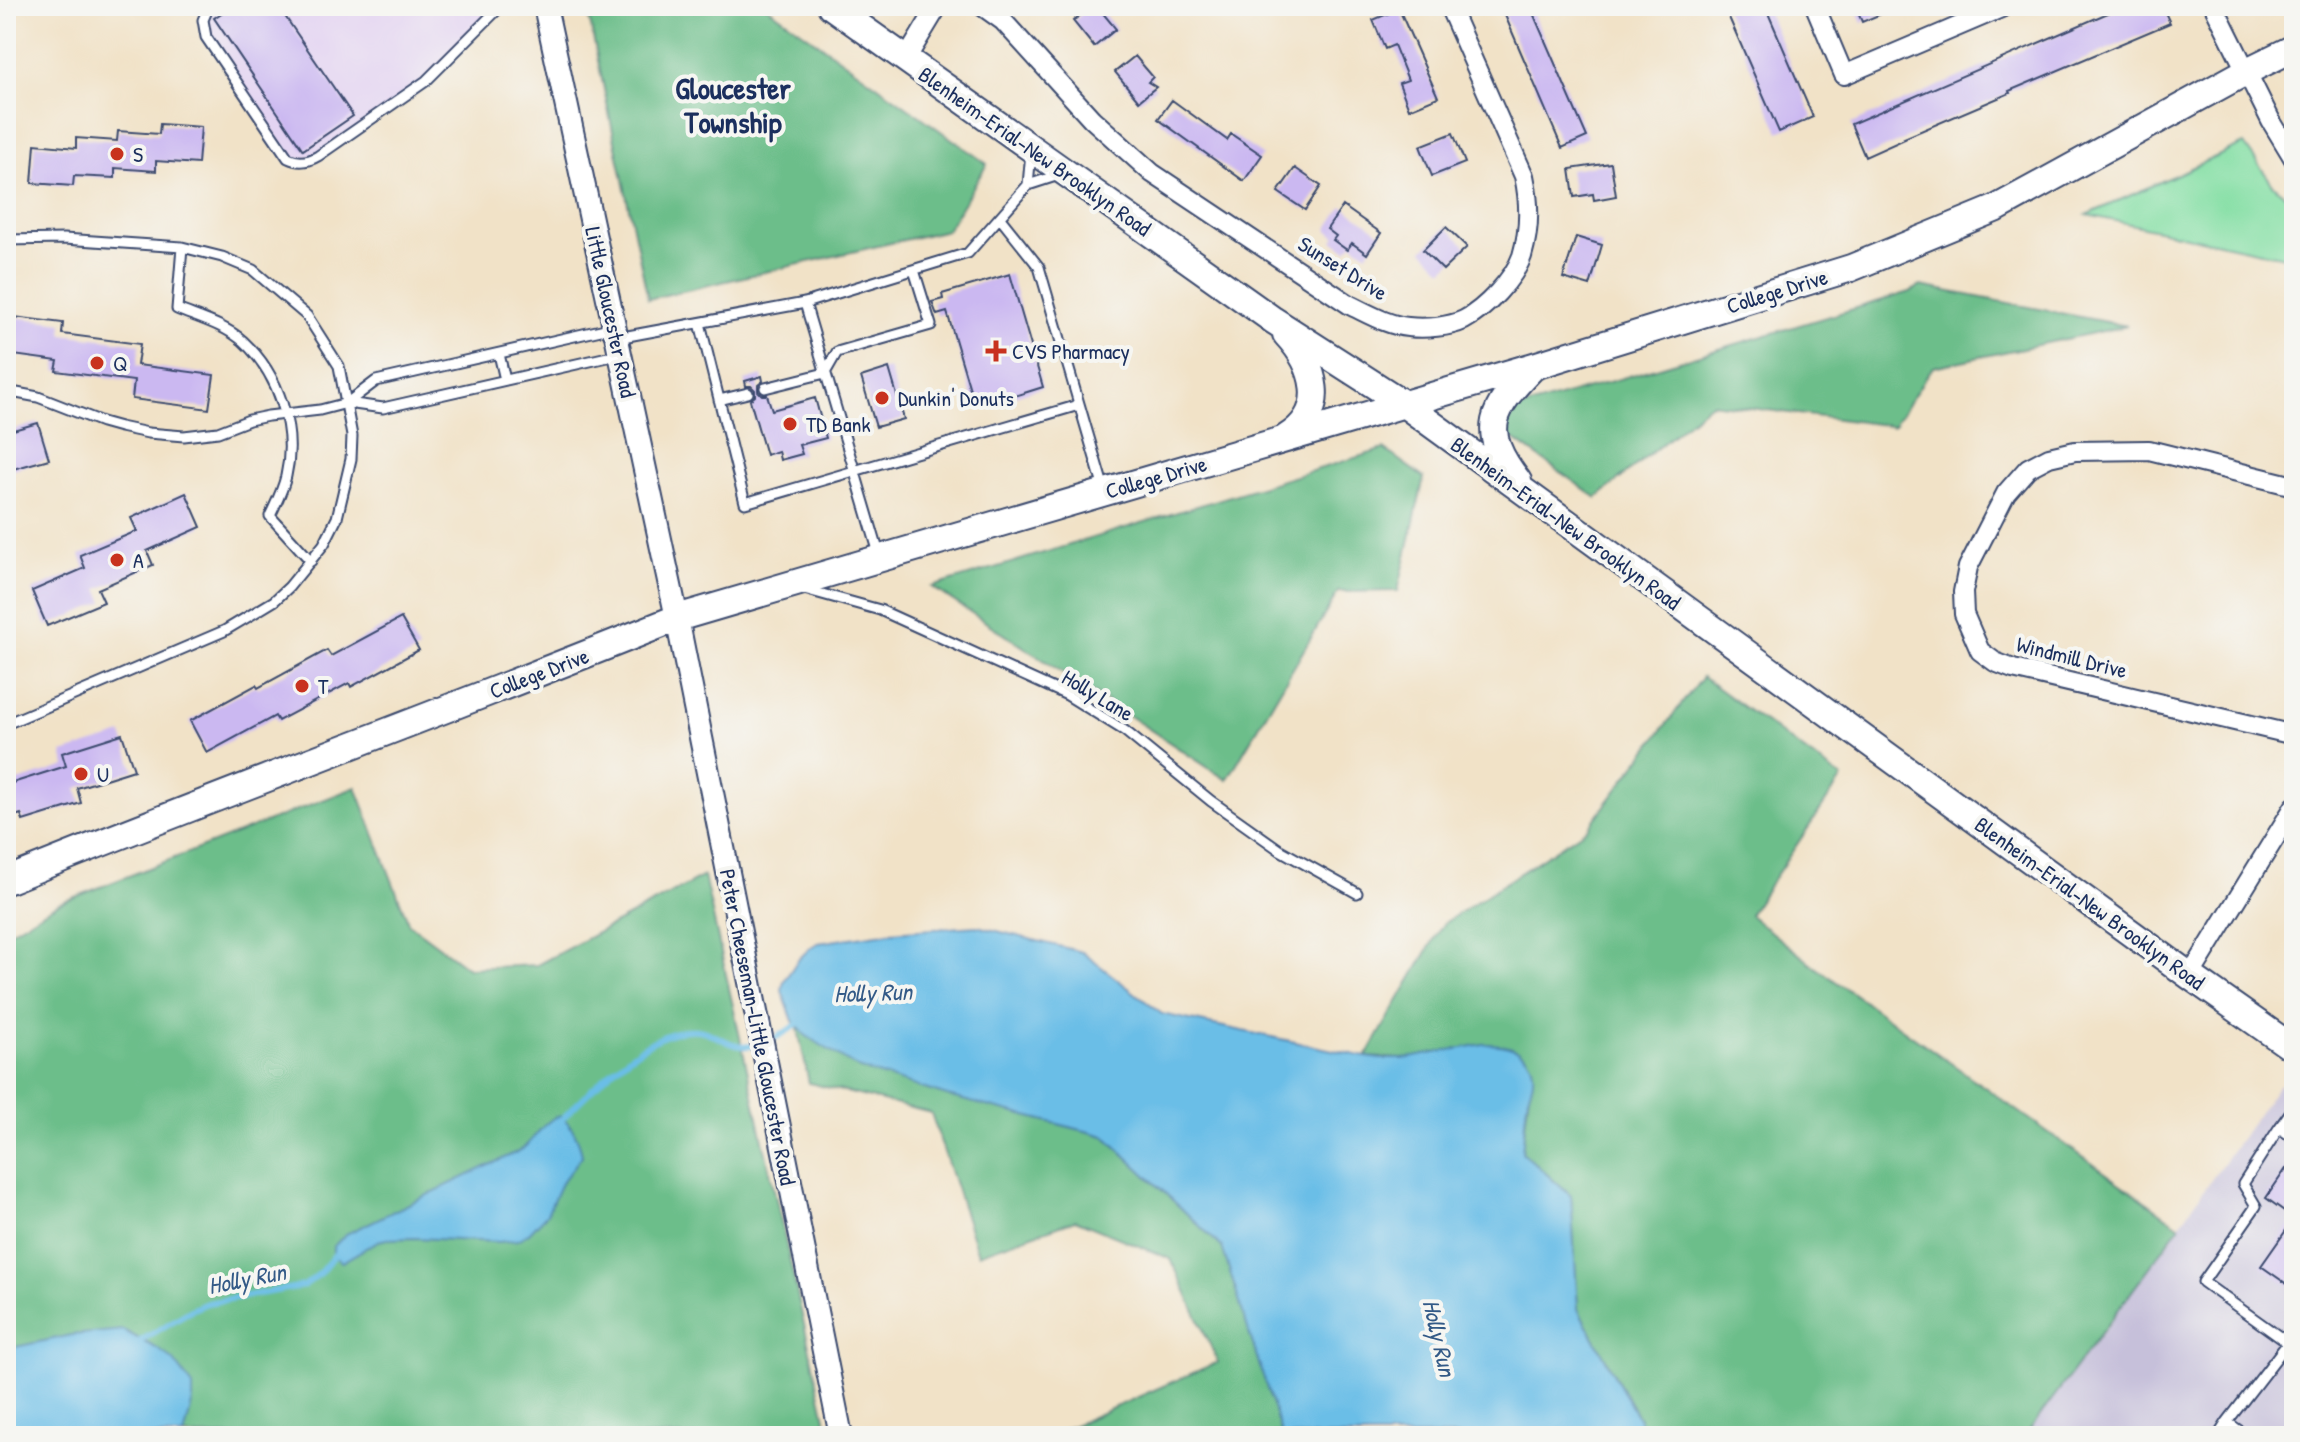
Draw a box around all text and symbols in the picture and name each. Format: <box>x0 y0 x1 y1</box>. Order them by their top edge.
street label: Blenheim-Erial-New Brooklyn Road <box>913 59 1158 243</box>
district label: Gloucester Township <box>675 68 791 143</box>
place label: S <box>133 139 143 169</box>
marker: S <box>108 145 126 163</box>
street label: Little Gloucester Road <box>578 224 644 400</box>
street label: Sunset Drive <box>1293 229 1394 307</box>
street label: College Drive <box>1723 261 1831 321</box>
place label: CVS Pharmacy <box>1012 336 1130 366</box>
marker: CVS Pharmacy <box>987 342 1005 360</box>
place label: Q <box>113 348 127 378</box>
marker: Q <box>88 354 106 372</box>
place label: Dunkin' Donuts <box>898 383 1014 413</box>
marker: Dunkin' Donuts <box>873 389 891 407</box>
place label: TD Bank <box>806 409 871 439</box>
marker: TD Bank <box>781 415 799 433</box>
street label: Blenheim-Erial-New Brooklyn Road <box>1445 429 1687 617</box>
street label: College Drive <box>1102 448 1210 506</box>
place label: A <box>133 545 144 575</box>
marker: A <box>108 551 126 569</box>
street label: Windmill Drive <box>2014 629 2131 685</box>
street label: College Drive <box>485 640 593 706</box>
street label: Holly Lane <box>1057 662 1140 728</box>
place label: T <box>318 671 329 701</box>
marker: T <box>293 677 311 695</box>
place label: U <box>97 759 109 789</box>
marker: U <box>72 765 90 783</box>
street label: Blenheim-Erial-New Brooklyn Road <box>1969 809 2211 997</box>
street label: Peter Cheeseman-Little Gloucester Road <box>713 866 803 1188</box>
water label: Holly Run <box>833 975 915 1010</box>
water label: Holly Run <box>205 1254 291 1302</box>
water label: Holly Run <box>1415 1296 1465 1382</box>

